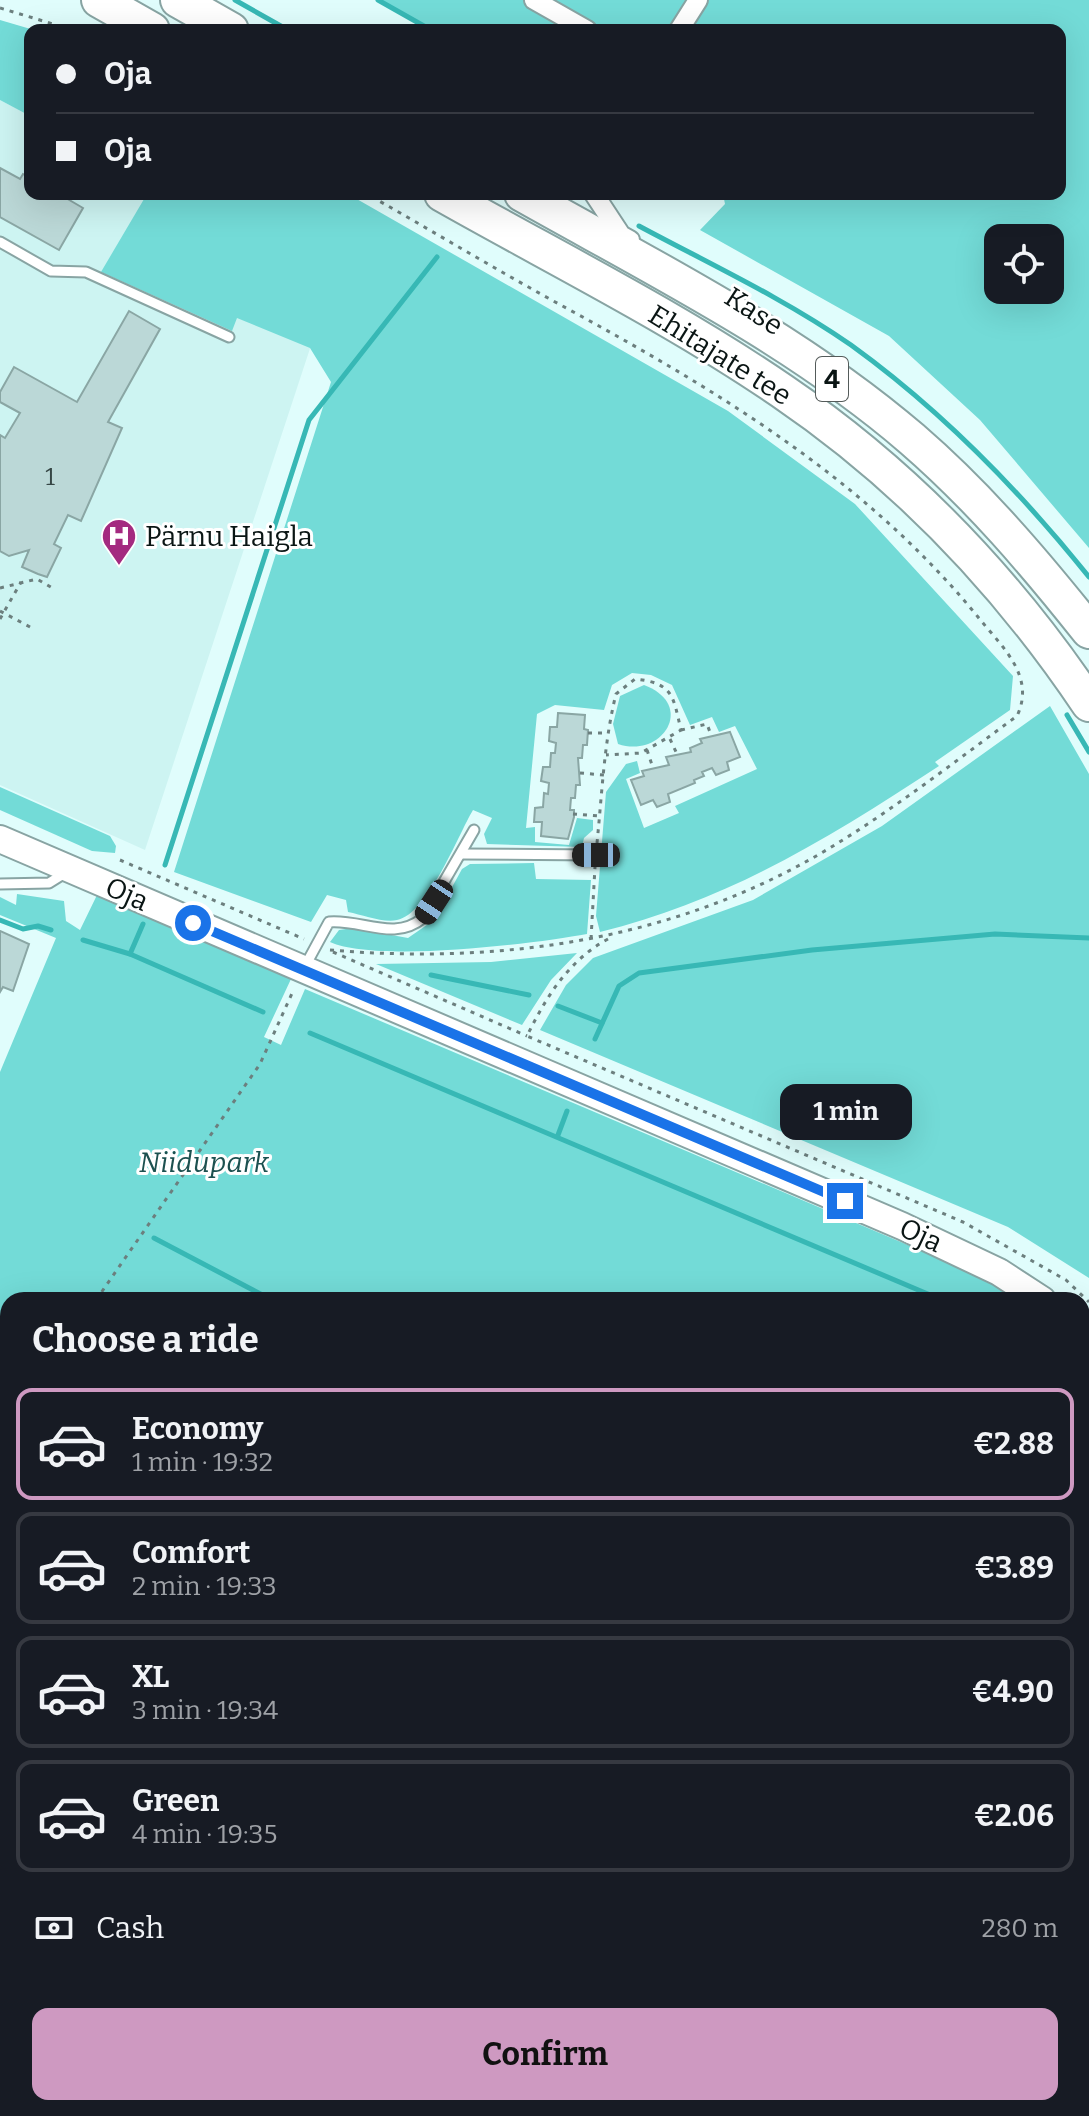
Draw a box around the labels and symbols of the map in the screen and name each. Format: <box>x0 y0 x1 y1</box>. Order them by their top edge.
street label: Kase <box>719 280 789 342</box>
street label: Ehitajate tee <box>642 298 798 412</box>
road number: 4 <box>816 357 848 401</box>
house number: 1 <box>45 463 55 491</box>
hospital icon: Pärnu Haigla <box>100 517 138 567</box>
place label: Pärnu Haigla <box>145 520 313 553</box>
car <box>572 843 620 867</box>
street label: Oja <box>100 870 154 918</box>
car <box>411 875 457 929</box>
route start <box>175 905 211 941</box>
callout: 1 min <box>779 1085 911 1141</box>
park label: Niidupark <box>139 1146 270 1179</box>
route end <box>827 1183 863 1219</box>
street label: Oja <box>894 1211 948 1259</box>

